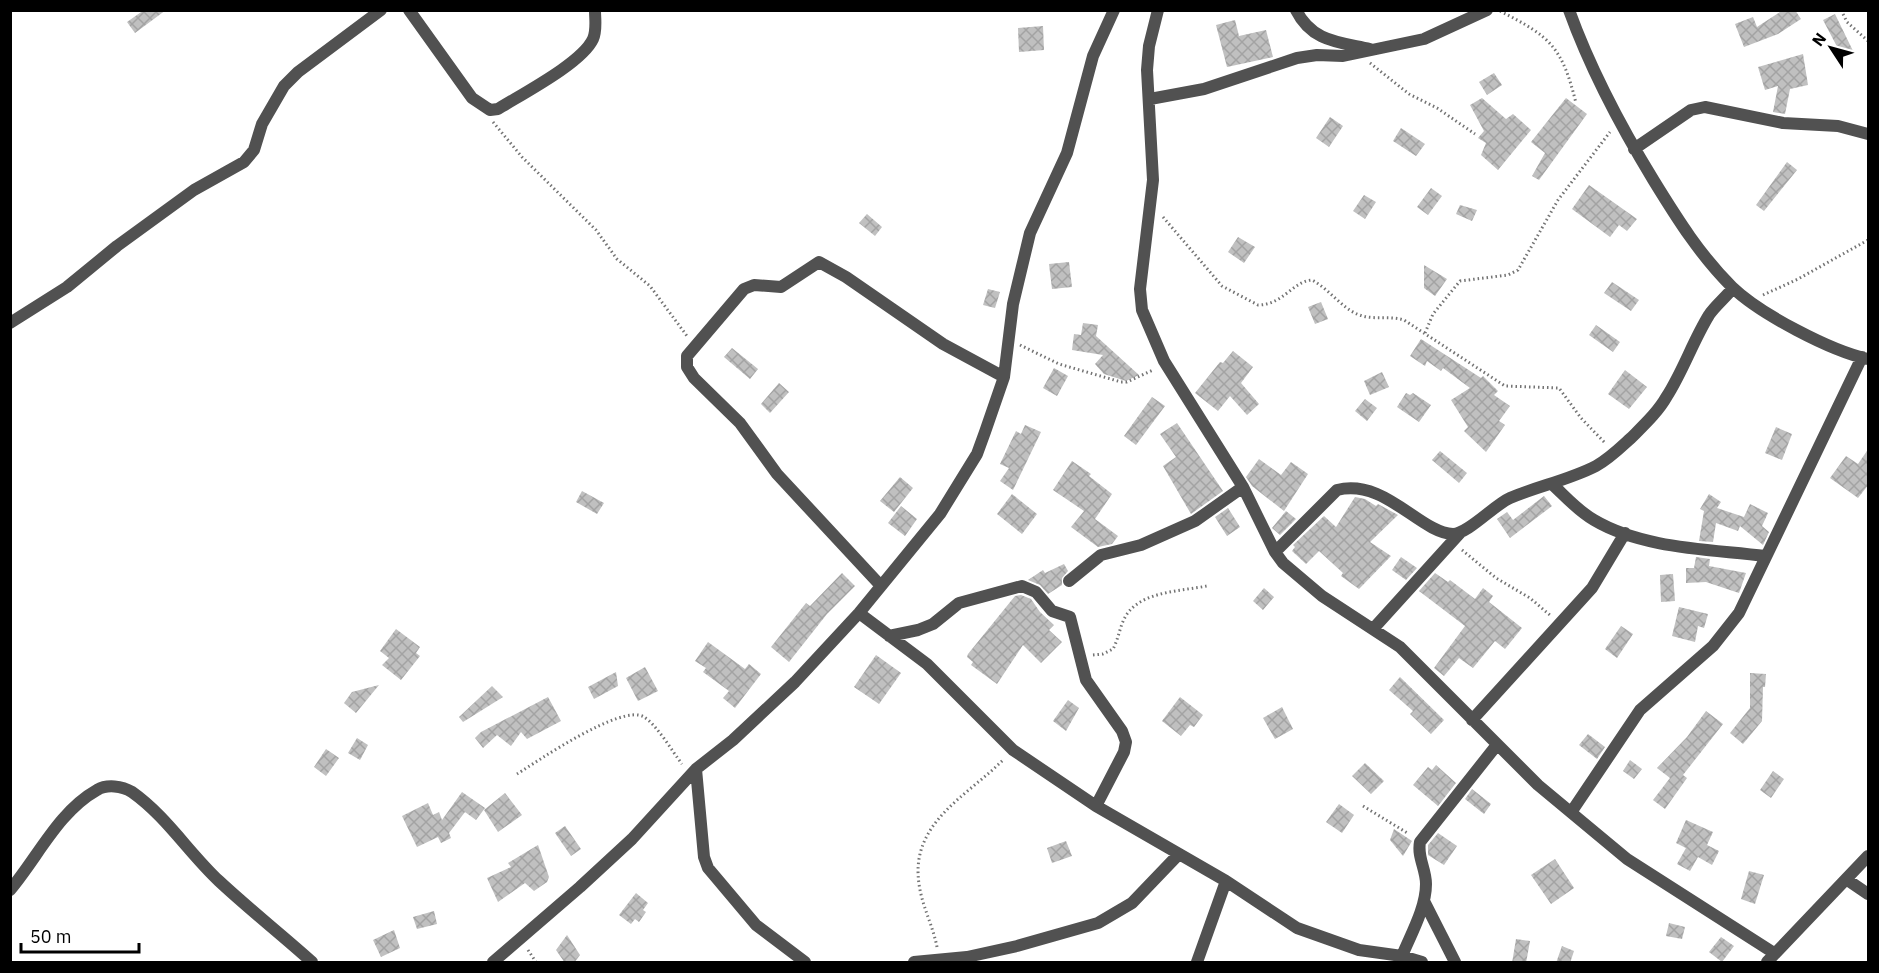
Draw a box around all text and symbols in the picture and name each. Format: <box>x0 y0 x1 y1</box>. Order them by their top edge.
north arrow <box>1801 18 1861 78</box>
text: N <box>1807 29 1830 50</box>
scale bar <box>21 916 140 954</box>
text: 50 m <box>30 925 72 948</box>

